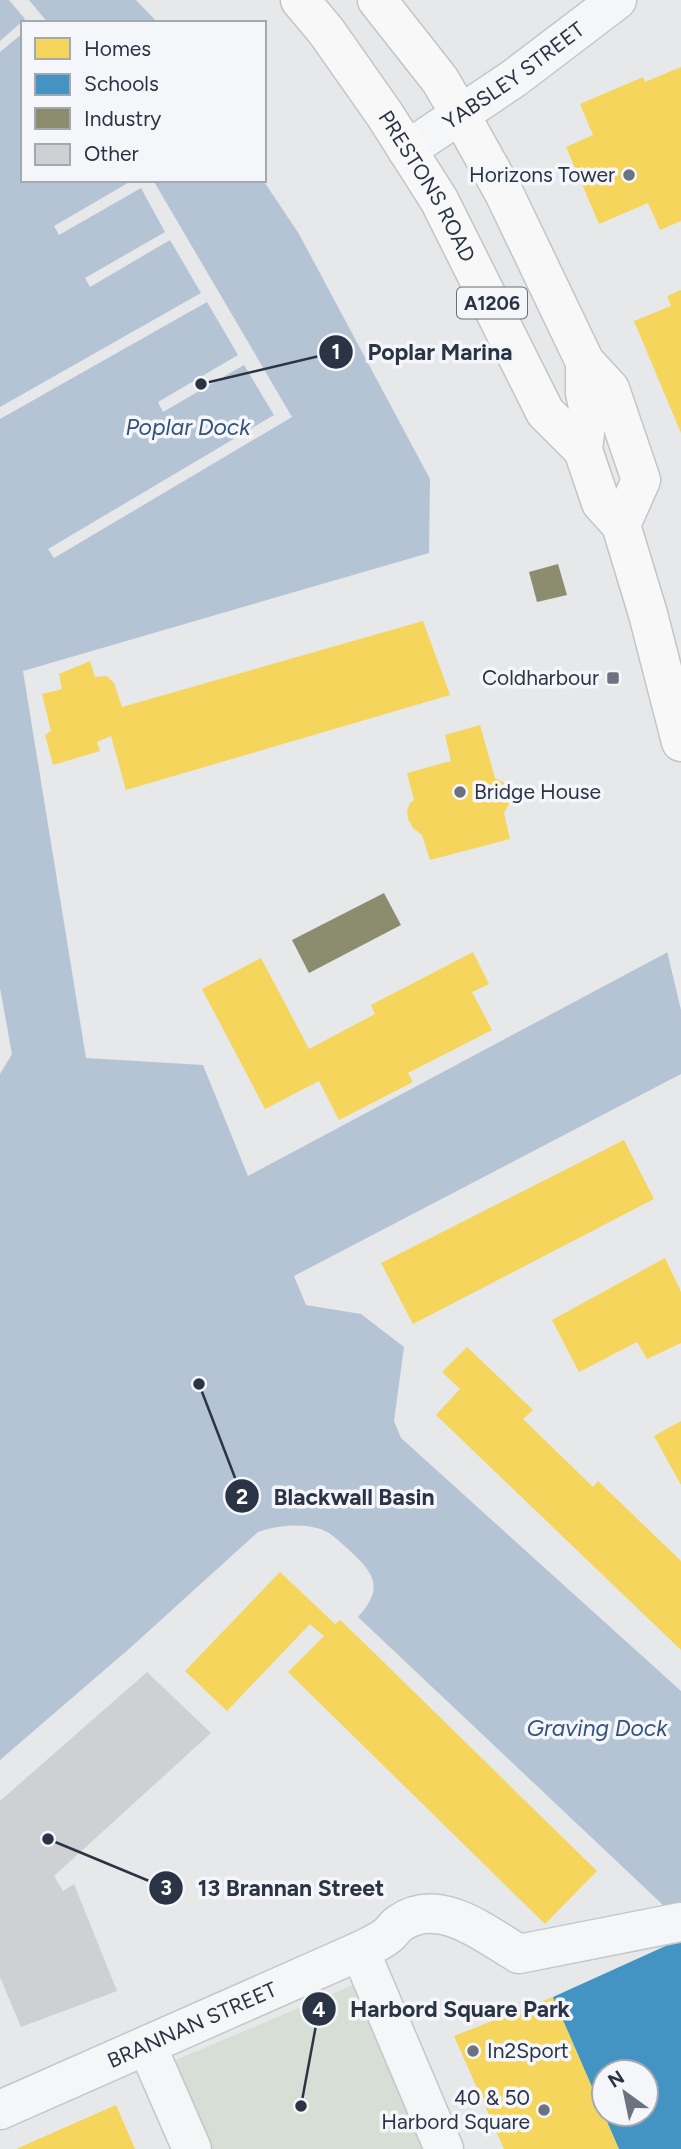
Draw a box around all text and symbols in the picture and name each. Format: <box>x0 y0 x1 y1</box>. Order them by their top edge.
street label: YABSLEY STREET <box>438 16 589 134</box>
legend <box>21 21 266 182</box>
text: Homes <box>84 36 151 61</box>
text: Schools <box>84 71 159 96</box>
text: Industry <box>84 106 161 131</box>
street label: PRESTONS ROAD <box>373 106 481 266</box>
text: Other <box>84 141 139 166</box>
place label: Horizons Tower <box>469 162 615 187</box>
marker: Horizons Tower <box>621 167 637 183</box>
road number: A1206 <box>457 288 527 318</box>
callout: Poplar Marina <box>318 330 526 374</box>
text: Poplar Marina <box>368 338 512 366</box>
text: 1 <box>332 339 340 364</box>
water label: Poplar Dock <box>125 413 251 441</box>
place label: Coldharbour <box>482 665 599 690</box>
marker: Coldharbour <box>605 670 621 686</box>
place label: Bridge House <box>474 779 601 804</box>
marker: Bridge House <box>452 784 468 800</box>
callout: Blackwall Basin <box>225 1474 449 1518</box>
text: Blackwall Basin <box>274 1483 434 1511</box>
text: 2 <box>236 1484 248 1509</box>
water label: Graving Dock <box>527 1714 668 1742</box>
callout: 13 Brannan Street <box>148 1866 398 1910</box>
text: 13 Brannan Street <box>198 1874 384 1902</box>
text: 3 <box>160 1875 172 1900</box>
street label: BRANNAN STREET <box>103 1976 281 2073</box>
callout: Harbord Square Park <box>301 1987 584 2031</box>
text: Harbord Square Park <box>350 1995 571 2023</box>
text: 4 <box>312 1997 326 2022</box>
place label: In2Sport <box>487 2038 569 2063</box>
marker: In2Sport <box>465 2043 481 2059</box>
north arrow <box>590 2058 660 2128</box>
text: N <box>604 2066 628 2093</box>
place label: 40 & 50 Harbord Square <box>381 2085 530 2134</box>
marker: 40 & 50 Harbord Square <box>536 2102 552 2118</box>

